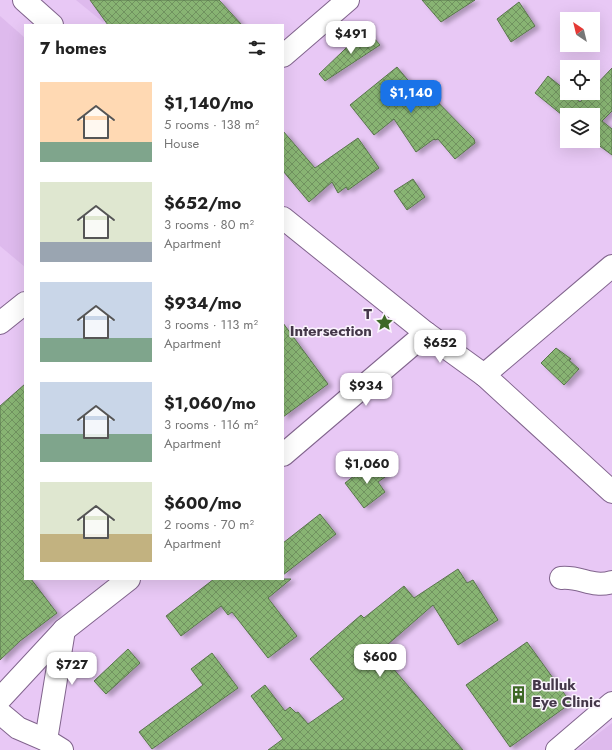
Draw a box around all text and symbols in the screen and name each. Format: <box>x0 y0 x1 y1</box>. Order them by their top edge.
north arrow <box>560 12 600 52</box>
map controls <box>560 12 600 148</box>
pin: $491 <box>327 21 375 55</box>
text: $491 <box>335 24 367 43</box>
text: 7 homes <box>40 36 107 60</box>
icon: filters <box>246 37 268 59</box>
button: locate <box>560 60 600 100</box>
pin: $1,140 <box>378 80 444 114</box>
text: $1,140 <box>389 83 433 102</box>
text: $1,140/mo <box>164 91 254 115</box>
icon: home <box>72 98 120 146</box>
button: layers <box>560 108 600 148</box>
text: 5 rooms · 138 m² <box>164 115 259 134</box>
text: House <box>164 134 199 153</box>
text: $652/mo <box>164 191 241 215</box>
icon: home <box>72 198 120 246</box>
text: 3 rooms · 80 m² <box>164 215 254 234</box>
text: Apartment <box>164 234 221 253</box>
text: $934/mo <box>164 291 242 315</box>
icon: home <box>72 298 120 346</box>
place label: T Intersection <box>290 303 373 342</box>
place icon: T Intersection <box>375 313 395 333</box>
text: 3 rooms · 113 m² <box>164 315 258 334</box>
pin: $652 <box>416 330 464 364</box>
text: $652 <box>423 333 457 352</box>
text: Apartment <box>164 334 221 353</box>
pin: $934 <box>342 373 390 407</box>
text: $934 <box>349 376 383 395</box>
text: $1,060/mo <box>164 391 256 415</box>
icon: home <box>72 398 120 446</box>
text: 3 rooms · 116 m² <box>164 415 258 434</box>
text: Apartment <box>164 434 221 453</box>
pin: $1,060 <box>334 451 400 485</box>
text: $1,060 <box>345 454 389 473</box>
text: $600/mo <box>164 491 242 515</box>
icon: home <box>72 498 120 546</box>
text: 2 rooms · 70 m² <box>164 515 254 534</box>
text: Apartment <box>164 534 221 553</box>
pin: $600 <box>356 644 404 678</box>
text: $600 <box>363 647 397 666</box>
pin: $727 <box>48 652 96 686</box>
text: $727 <box>56 655 88 674</box>
place label: Bulluk Eye Clinic <box>532 674 601 713</box>
building icon: Bulluk Eye Clinic <box>509 684 529 704</box>

